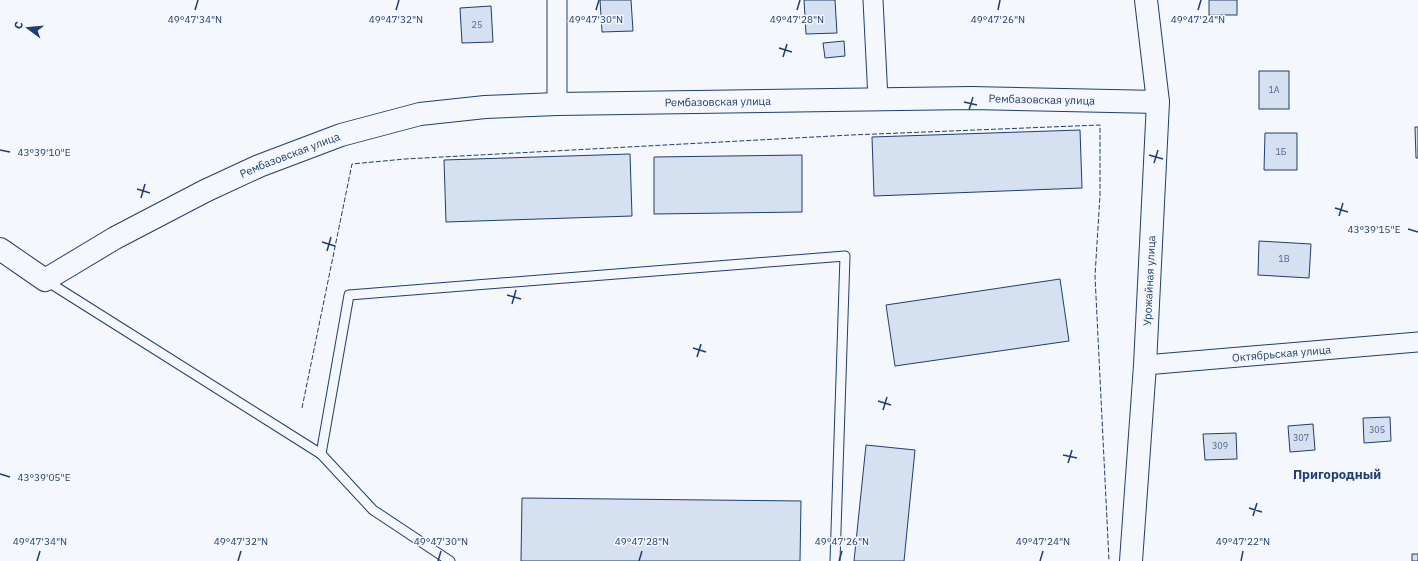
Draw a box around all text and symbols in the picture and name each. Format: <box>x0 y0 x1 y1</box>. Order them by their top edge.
north arrow <box>8 8 48 48</box>
text: 49°47'34"N <box>168 13 222 26</box>
text: 49°47'32"N <box>369 13 423 26</box>
text: 49°47'30"N <box>569 13 623 26</box>
text: 49°47'28"N <box>770 13 824 26</box>
text: 49°47'26"N <box>971 13 1025 26</box>
text: 49°47'24"N <box>1171 13 1225 26</box>
house number: 25 <box>472 19 482 30</box>
text: С <box>11 20 26 31</box>
house number: 1А <box>1268 84 1280 95</box>
street label: Рембазовская улица <box>988 91 1095 108</box>
street label: Рембазовская улица <box>664 94 771 109</box>
street label: Рембазовская улица <box>237 129 342 181</box>
text: 43°39'10"E <box>17 146 71 159</box>
house number: 1Б <box>1275 146 1287 157</box>
text: 43°39'15"E <box>1347 223 1401 236</box>
street label: Урожайная улица <box>1140 235 1158 326</box>
house number: 1В <box>1278 253 1290 264</box>
street label: Октябрьская улица <box>1231 342 1332 365</box>
house number: 305 <box>1369 424 1385 435</box>
house number: 307 <box>1293 432 1309 443</box>
house number: 309 <box>1212 440 1228 451</box>
district label: Пригородный <box>1293 466 1381 483</box>
text: 43°39'05"E <box>17 471 71 484</box>
text: 49°47'34"N <box>13 535 67 548</box>
text: 49°47'32"N <box>214 535 268 548</box>
text: 49°47'30"N <box>414 535 468 548</box>
text: 49°47'28"N <box>615 535 669 548</box>
text: 49°47'26"N <box>815 535 869 548</box>
text: 49°47'24"N <box>1016 535 1070 548</box>
text: 49°47'22"N <box>1216 535 1270 548</box>

